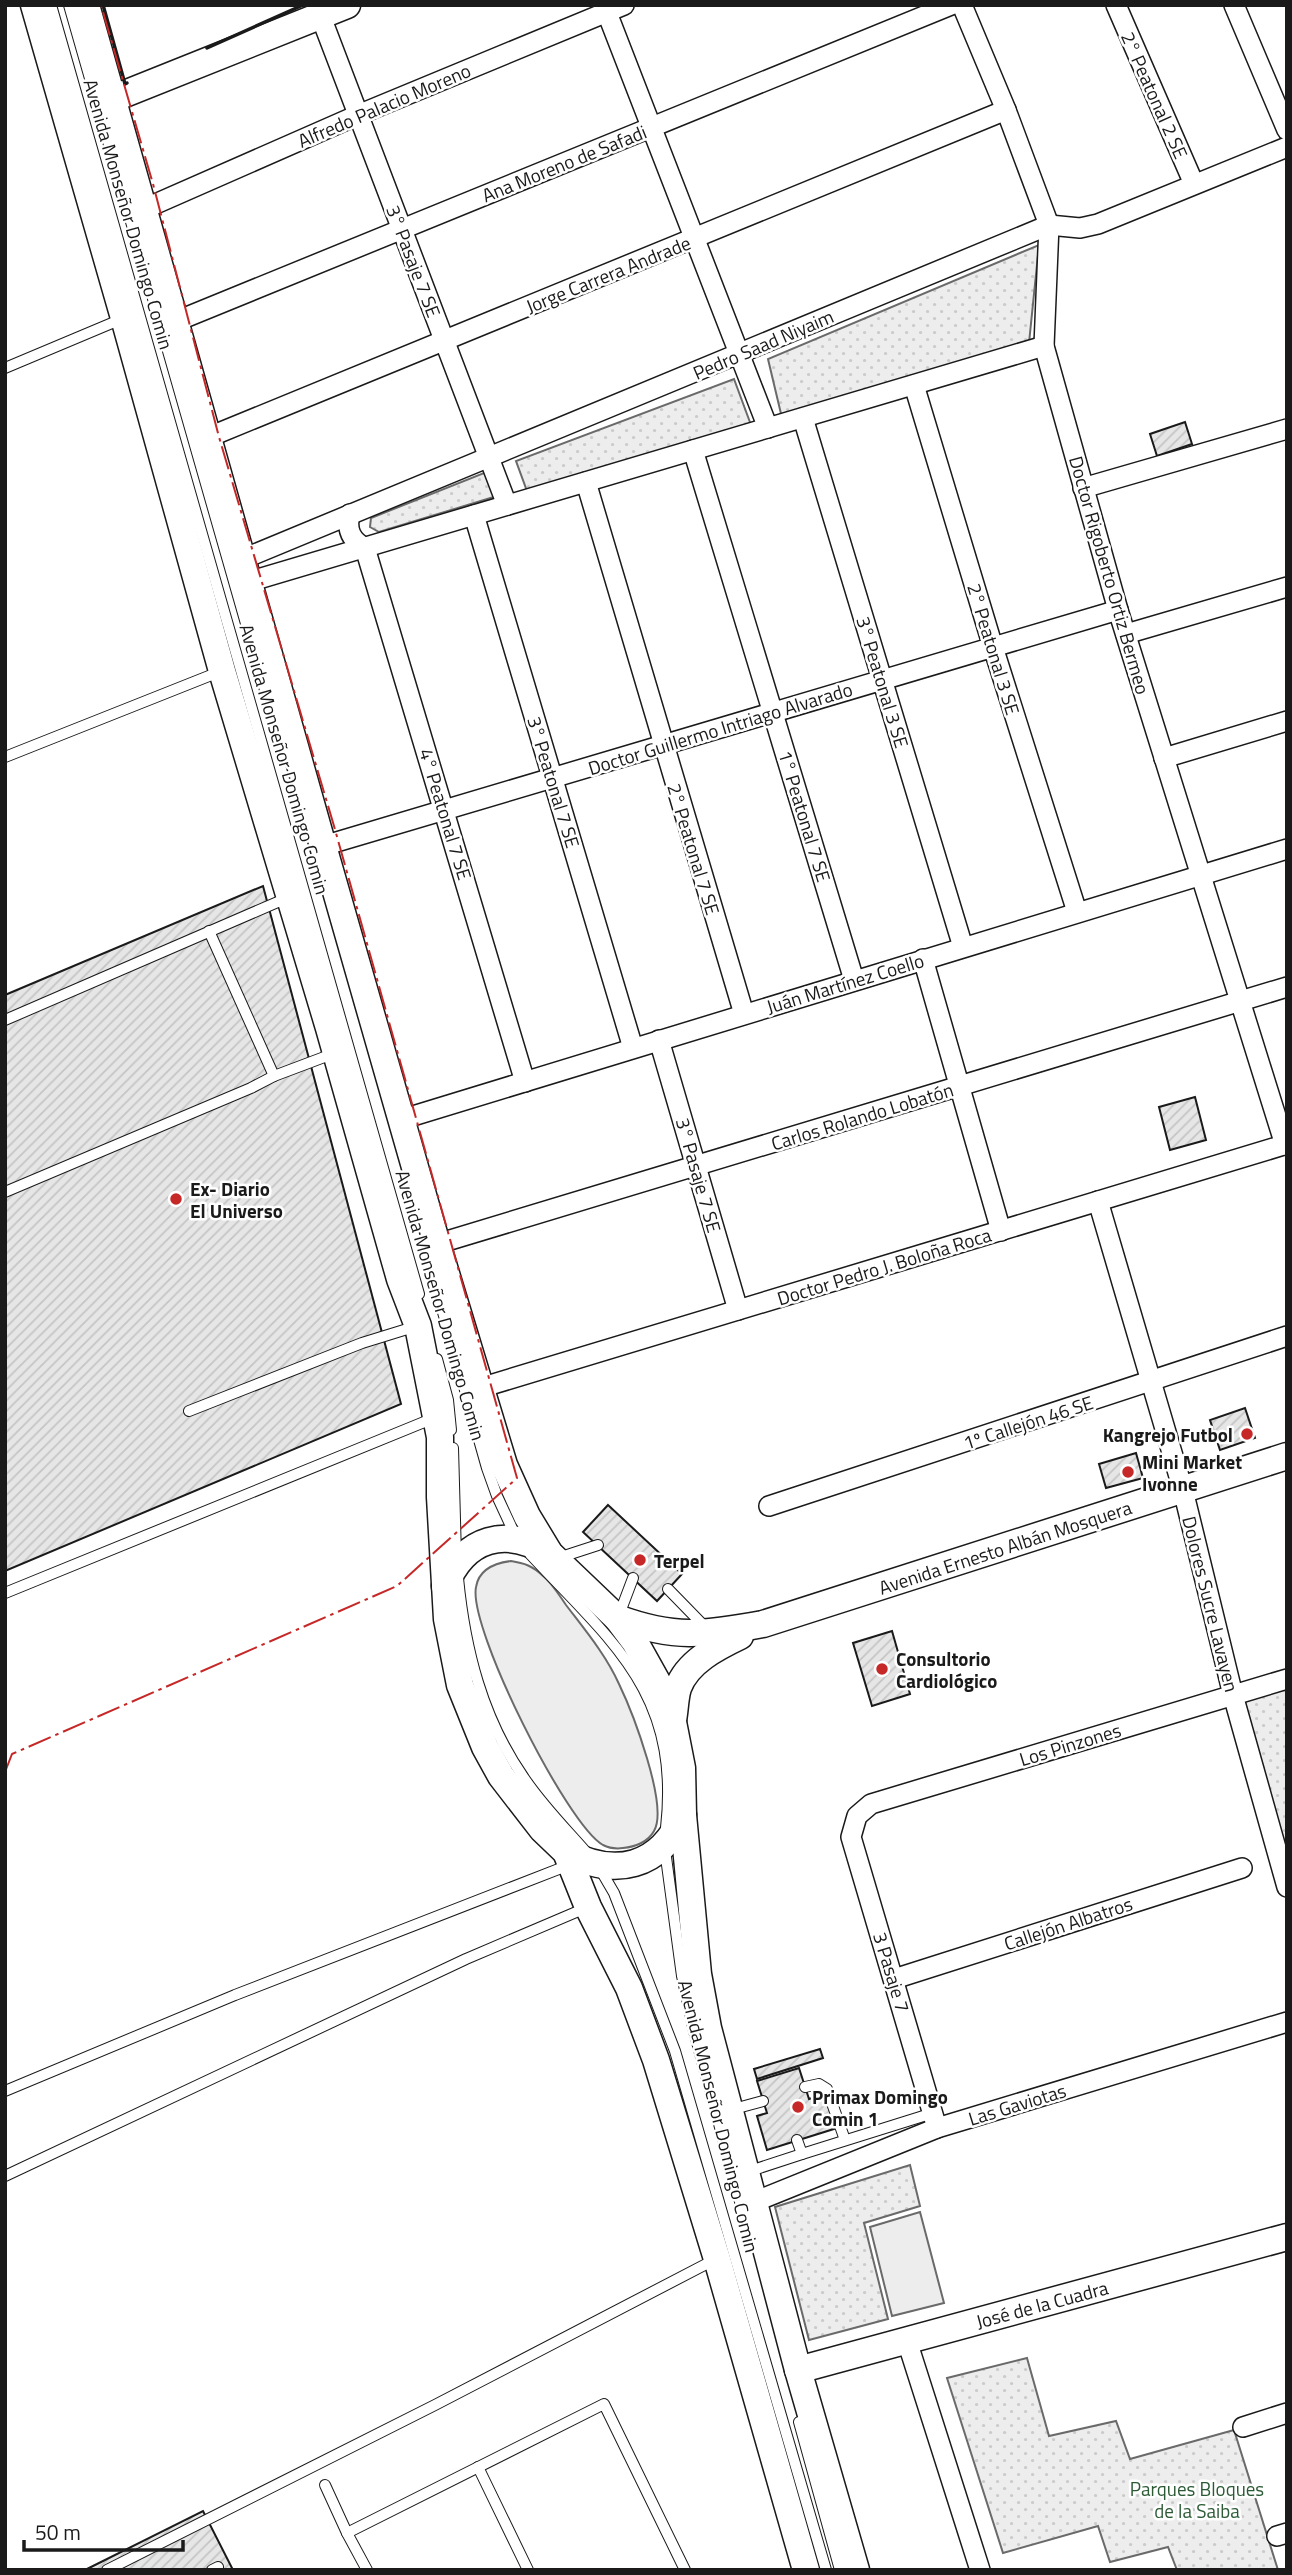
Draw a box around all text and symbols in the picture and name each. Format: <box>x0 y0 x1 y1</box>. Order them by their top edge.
street label: 2° Peatonal 2 SE <box>1114 27 1196 163</box>
street label: Alfredo Palacio Moreno <box>293 55 475 155</box>
street label: Avenida Monseñor Domingo Comin <box>76 75 182 353</box>
street label: Ana Moreno de Safadi <box>477 117 651 209</box>
street label: 3° Pasaje 7 SE <box>379 201 449 321</box>
street label: Jorge Carrera Andrade <box>521 228 695 320</box>
street label: Pedro Saad Niyaim <box>688 301 838 387</box>
street label: Doctor Rigoberto Ortiz Bermeo <box>1062 452 1158 698</box>
street label: 2° Peatonal 3 SE <box>960 580 1028 718</box>
street label: 3° Peatonal 3 SE <box>849 613 917 751</box>
street label: Avenida Monseñor Domingo Comin <box>232 620 338 898</box>
street label: Doctor Guillermo Intriago Alvarado <box>584 674 856 782</box>
street label: 3° Peatonal 7 SE <box>520 713 588 851</box>
street label: 4° Peatonal 7 SE <box>412 745 480 883</box>
street label: 1° Peatonal 7 SE <box>771 747 839 885</box>
street label: 2° Peatonal 7 SE <box>660 780 728 918</box>
street label: Juán Martínez Coello <box>763 945 927 1021</box>
street label: Carlos Rolando Lobatón <box>767 1074 957 1158</box>
street label: 3° Pasaje 7 SE <box>669 1114 729 1236</box>
street label: Avenida Monseñor Domingo Comin <box>388 1166 494 1444</box>
place label: Ex- Diario El Universo <box>190 1174 283 1225</box>
marker: Ex- Diario El Universo <box>168 1191 184 1207</box>
street label: Doctor Pedro J. Boloña Roca <box>773 1219 995 1312</box>
street label: 1º Callejón 46 SE <box>959 1387 1097 1457</box>
place label: Kangrejo Futbol <box>1103 1420 1233 1449</box>
marker: Kangrejo Futbol <box>1239 1426 1255 1442</box>
place label: Mini Market Ivonne <box>1142 1447 1242 1498</box>
marker: Mini Market Ivonne <box>1120 1464 1136 1480</box>
street label: Avenida Ernesto Albán Mosquera <box>875 1492 1136 1602</box>
street label: Dolores Sucre Lavayen <box>1175 1513 1247 1695</box>
place label: Terpel <box>654 1546 705 1575</box>
marker: Terpel <box>632 1552 648 1568</box>
place label: Consultorio Cardiológico <box>896 1644 997 1695</box>
marker: Consultorio Cardiológico <box>874 1661 890 1677</box>
street label: Los Pinzones <box>1016 1715 1125 1773</box>
street label: Callejón Albatros <box>1000 1888 1136 1957</box>
street label: 3 Pasaje 7 <box>866 1928 918 2016</box>
street label: Avenida Monseñor Domingo Comin <box>671 1977 767 2255</box>
street label: Las Gaviotas <box>964 2075 1070 2133</box>
place label: Primax Domingo Comin 1 <box>812 2082 948 2133</box>
marker: Primax Domingo Comin 1 <box>790 2099 806 2115</box>
street label: José de la Cuadra <box>973 2272 1112 2336</box>
park label: Parques Bloques de la Saiba <box>1130 2474 1264 2525</box>
scale bar <box>24 2508 184 2552</box>
text: 50 m <box>35 2516 81 2548</box>

